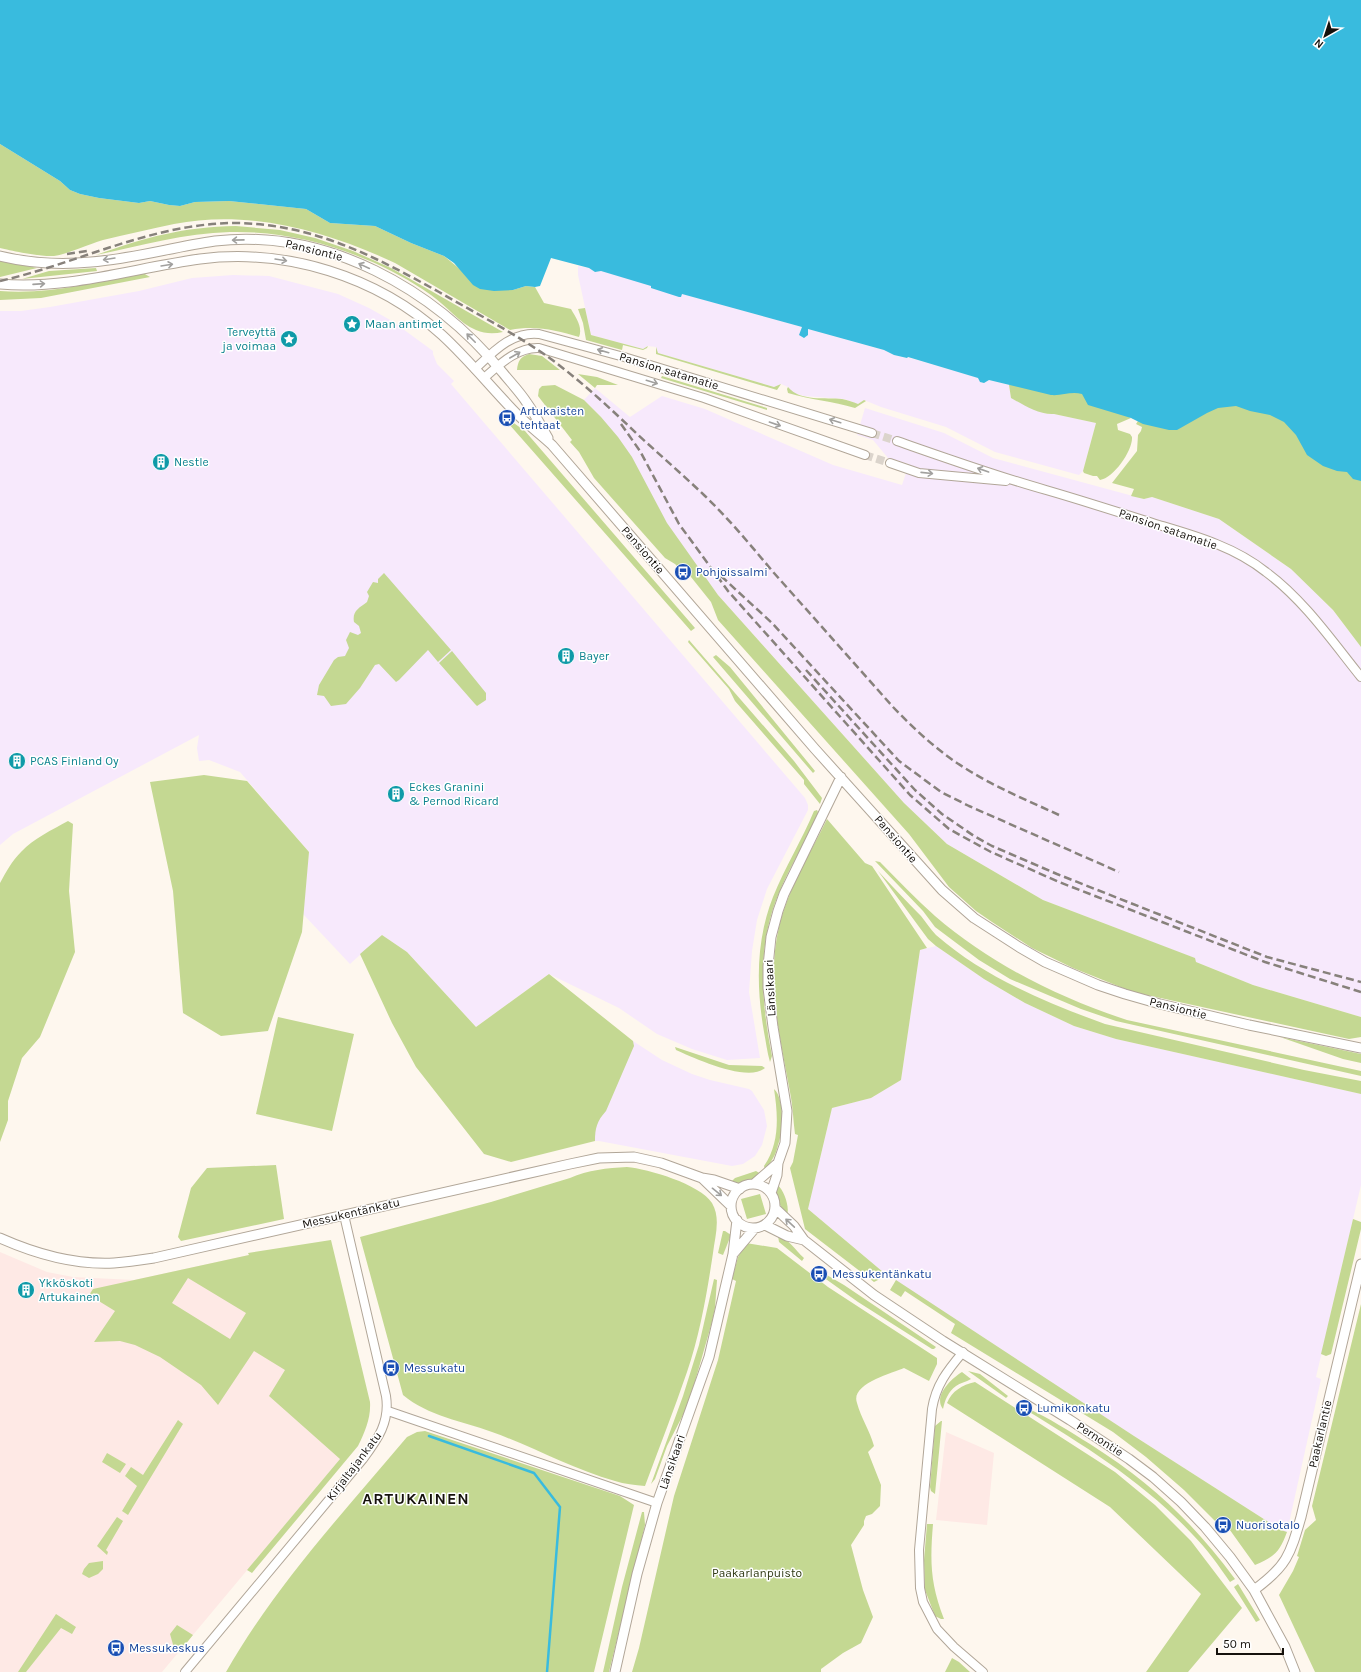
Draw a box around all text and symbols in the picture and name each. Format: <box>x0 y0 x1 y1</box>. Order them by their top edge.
north arrow <box>1305 16 1345 56</box>
text: N <box>1312 36 1326 51</box>
one-way arrow <box>232 236 245 244</box>
street label: Pansiontie <box>284 236 344 264</box>
one-way arrow <box>103 256 116 264</box>
one-way arrow <box>274 256 287 264</box>
one-way arrow <box>160 260 173 268</box>
one-way arrow <box>358 261 370 269</box>
one-way arrow <box>32 281 45 288</box>
place icon: Maan antimet <box>342 314 362 334</box>
place label: Maan antimet <box>365 317 443 331</box>
place label: Terveyttä ja voimaa <box>220 325 276 353</box>
place icon: Terveyttä ja voimaa <box>279 329 299 349</box>
one-way arrow <box>466 333 476 343</box>
one-way arrow <box>597 347 610 354</box>
street label: Pansion satamatie <box>618 349 720 393</box>
one-way arrow <box>508 350 520 358</box>
one-way arrow <box>645 379 658 386</box>
place label: Artukaisten tehtaat <box>520 404 584 432</box>
bus stop icon: Artukaisten tehtaat <box>497 408 517 428</box>
one-way arrow <box>828 417 841 424</box>
one-way arrow <box>769 420 781 428</box>
building icon: Nestle <box>151 452 171 472</box>
place label: Nestle <box>174 455 209 469</box>
one-way arrow <box>978 466 990 474</box>
one-way arrow <box>920 470 933 477</box>
street label: Pansion satamatie <box>1117 506 1219 552</box>
street label: Pansiontie <box>619 523 667 577</box>
bus stop icon: Pohjoissalmi <box>673 562 693 582</box>
place label: Pohjoissalmi <box>696 565 768 579</box>
building icon: Bayer <box>556 646 576 666</box>
place label: Bayer <box>579 649 610 663</box>
building icon: PCAS Finland Oy <box>7 751 27 771</box>
place label: PCAS Finland Oy <box>30 754 119 768</box>
place label: Eckes Granini & Pernod Ricard <box>409 780 499 808</box>
building icon: Eckes Granini & Pernod Ricard <box>386 784 406 804</box>
street label: Pansiontie <box>872 812 920 866</box>
street label: Länsikaari <box>762 959 778 1017</box>
street label: Pansiontie <box>1148 994 1208 1022</box>
one-way arrow <box>711 1188 722 1197</box>
street label: Messukentänkatu <box>301 1195 401 1231</box>
one-way arrow <box>786 1219 796 1228</box>
bus stop icon: Messukentänkatu <box>809 1264 829 1284</box>
place label: Messukentänkatu <box>832 1267 932 1281</box>
place label: Ykköskoti Artukainen <box>39 1276 100 1304</box>
building icon: Ykköskoti Artukainen <box>16 1280 36 1300</box>
bus stop icon: Messukatu <box>381 1358 401 1378</box>
place label: Messukatu <box>404 1361 465 1375</box>
bus stop icon: Lumikonkatu <box>1014 1398 1034 1418</box>
street label: Paakarlantie <box>1305 1399 1335 1469</box>
place label: Lumikonkatu <box>1037 1401 1110 1415</box>
street label: Pernontie <box>1074 1419 1126 1459</box>
street label: Kirjaltajankatu <box>323 1429 385 1503</box>
street label: Länsikaari <box>656 1433 688 1491</box>
district label: ARTUKAINEN <box>362 1489 470 1508</box>
bus stop icon: Nuorisotalo <box>1213 1515 1233 1535</box>
place label: Nuorisotalo <box>1236 1518 1300 1532</box>
park label: Paakarlanpuisto <box>712 1566 802 1580</box>
scale bar <box>1217 1630 1283 1656</box>
text: 50 m <box>1223 1637 1251 1651</box>
bus stop icon: Messukeskus <box>106 1638 126 1658</box>
place label: Messukeskus <box>129 1641 205 1655</box>

